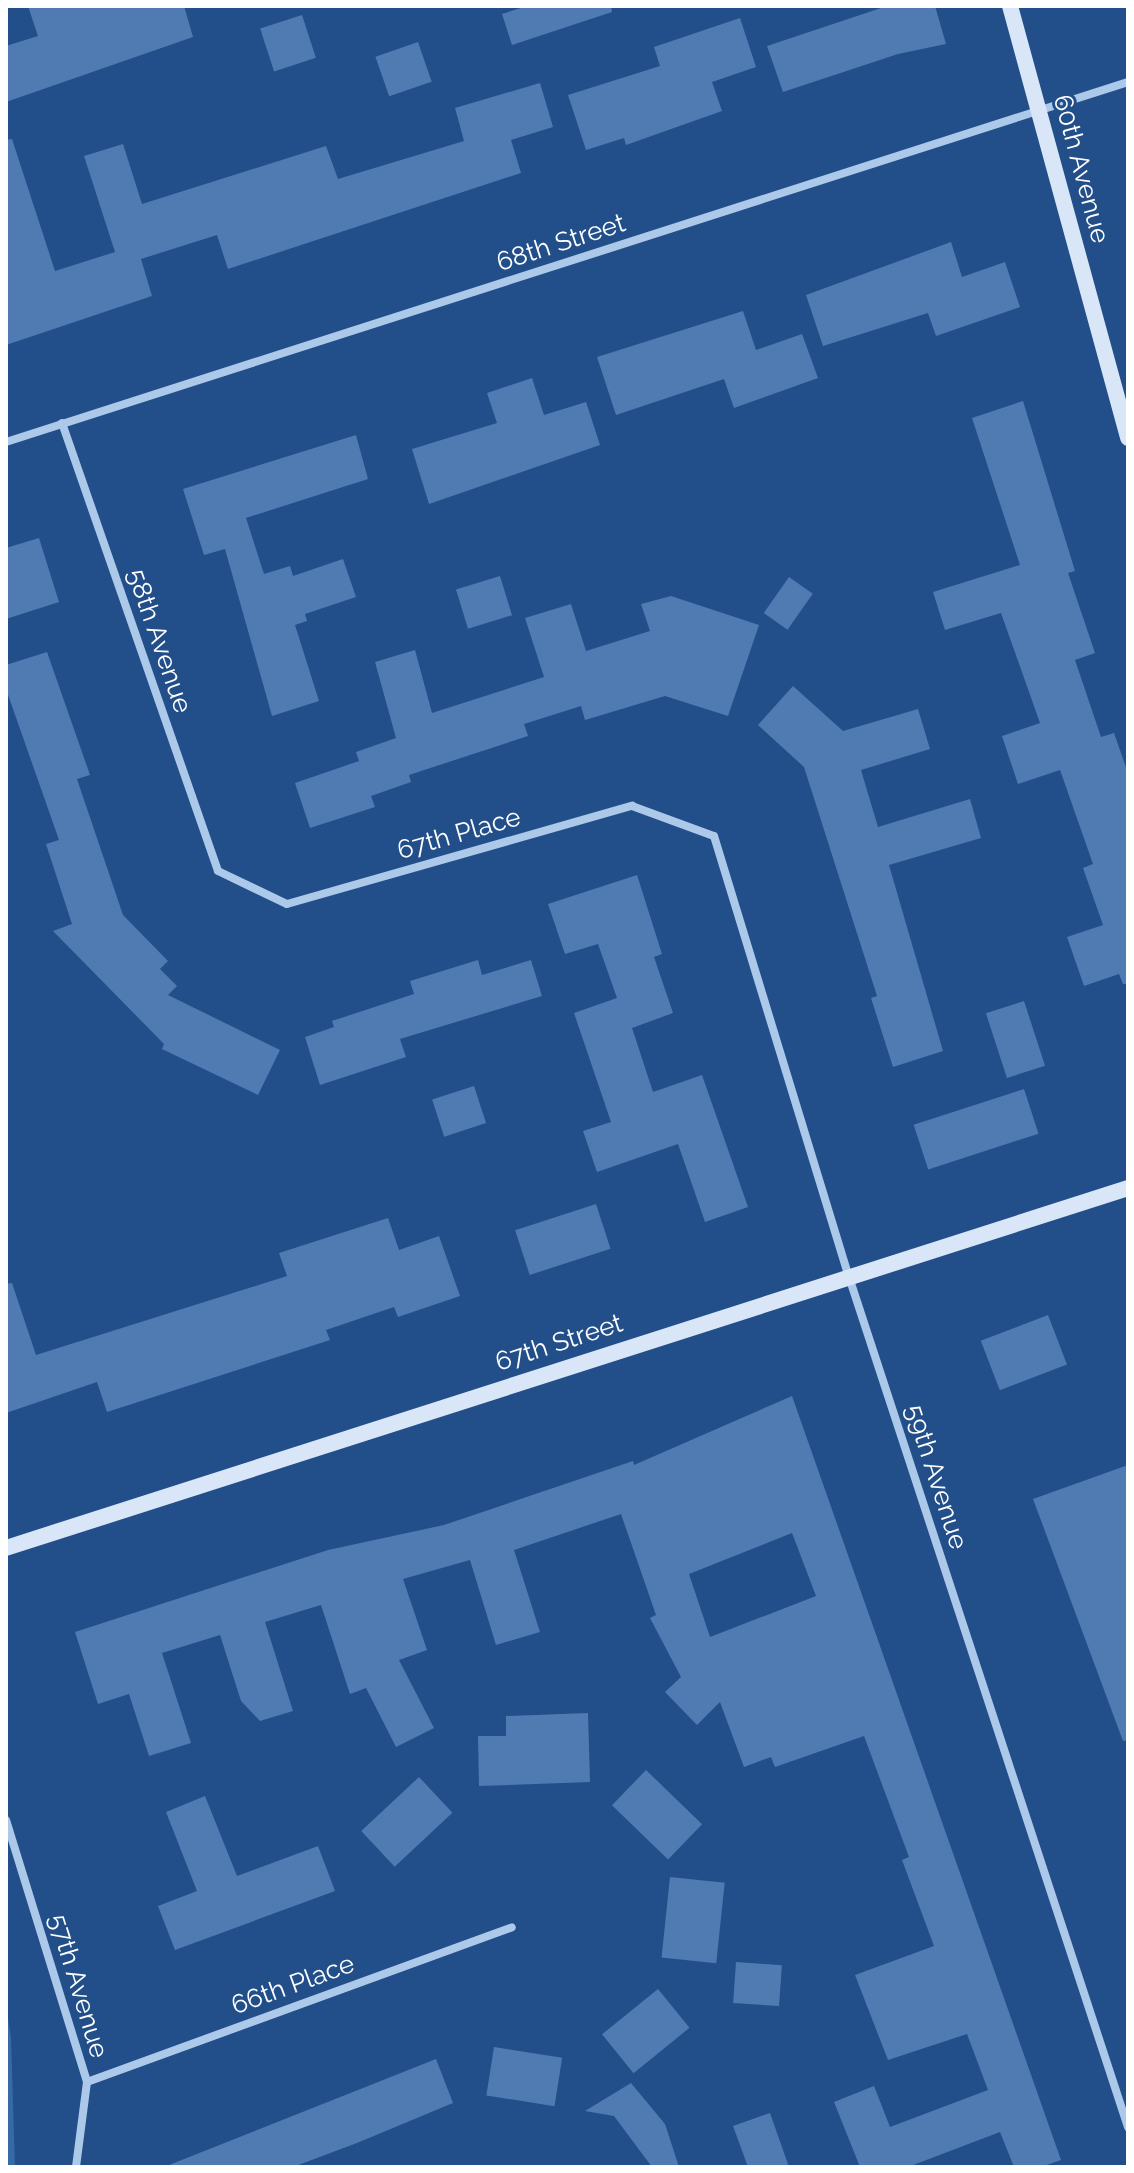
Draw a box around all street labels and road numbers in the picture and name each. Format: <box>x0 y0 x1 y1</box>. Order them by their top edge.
street label: 60th Avenue <box>1046 91 1116 247</box>
street label: 68th Street <box>493 208 629 278</box>
street label: 58th Avenue <box>120 564 198 718</box>
street label: 67th Place <box>394 802 524 866</box>
street label: 67th Street <box>491 1308 627 1378</box>
street label: 59th Avenue <box>898 1400 974 1554</box>
street label: 57th Avenue <box>41 1910 115 2062</box>
street label: 66th Place <box>227 1948 359 2022</box>

